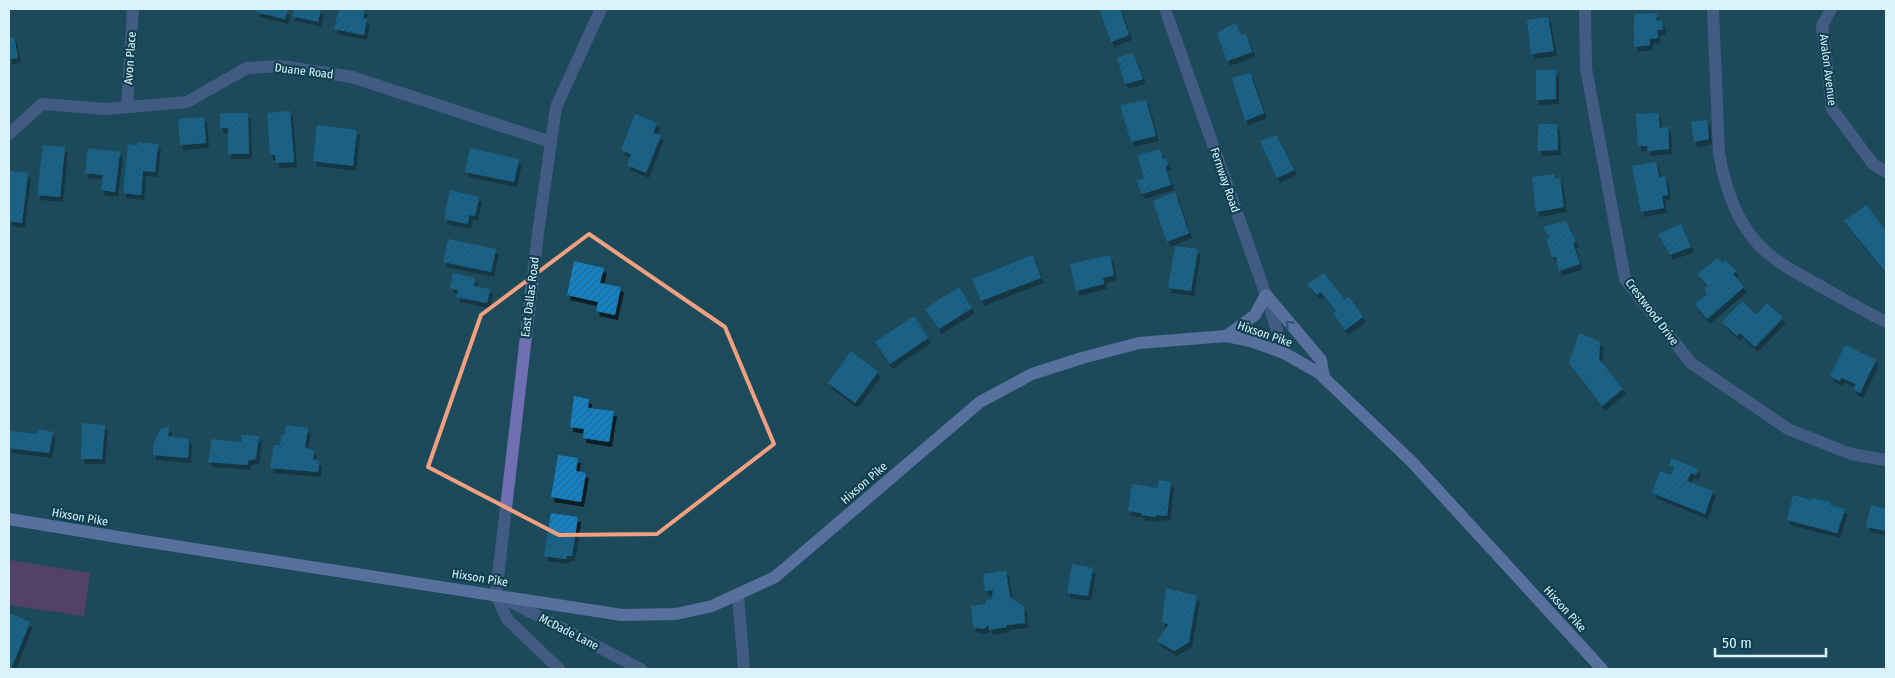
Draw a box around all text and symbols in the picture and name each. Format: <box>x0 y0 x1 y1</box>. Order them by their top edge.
street label: Avon Place <box>121 31 139 85</box>
street label: Avalon Avenue <box>1817 33 1839 107</box>
street label: Duane Road <box>274 60 334 82</box>
street label: Fernway Road <box>1207 146 1243 214</box>
street label: East Dallas Road <box>518 256 542 338</box>
street label: Crestwood Drive <box>1622 276 1682 348</box>
street label: Hixson Pike <box>1236 318 1294 350</box>
one-way arrow <box>1286 321 1295 330</box>
street label: Hixson Pike <box>838 459 890 507</box>
street label: Hixson Pike <box>51 505 109 529</box>
street label: Hixson Pike <box>451 567 509 589</box>
street label: Hixson Pike <box>1541 583 1589 635</box>
street label: McDade Lane <box>537 611 601 653</box>
scale bar <box>1715 626 1826 658</box>
text: 50 m <box>1722 634 1752 652</box>

